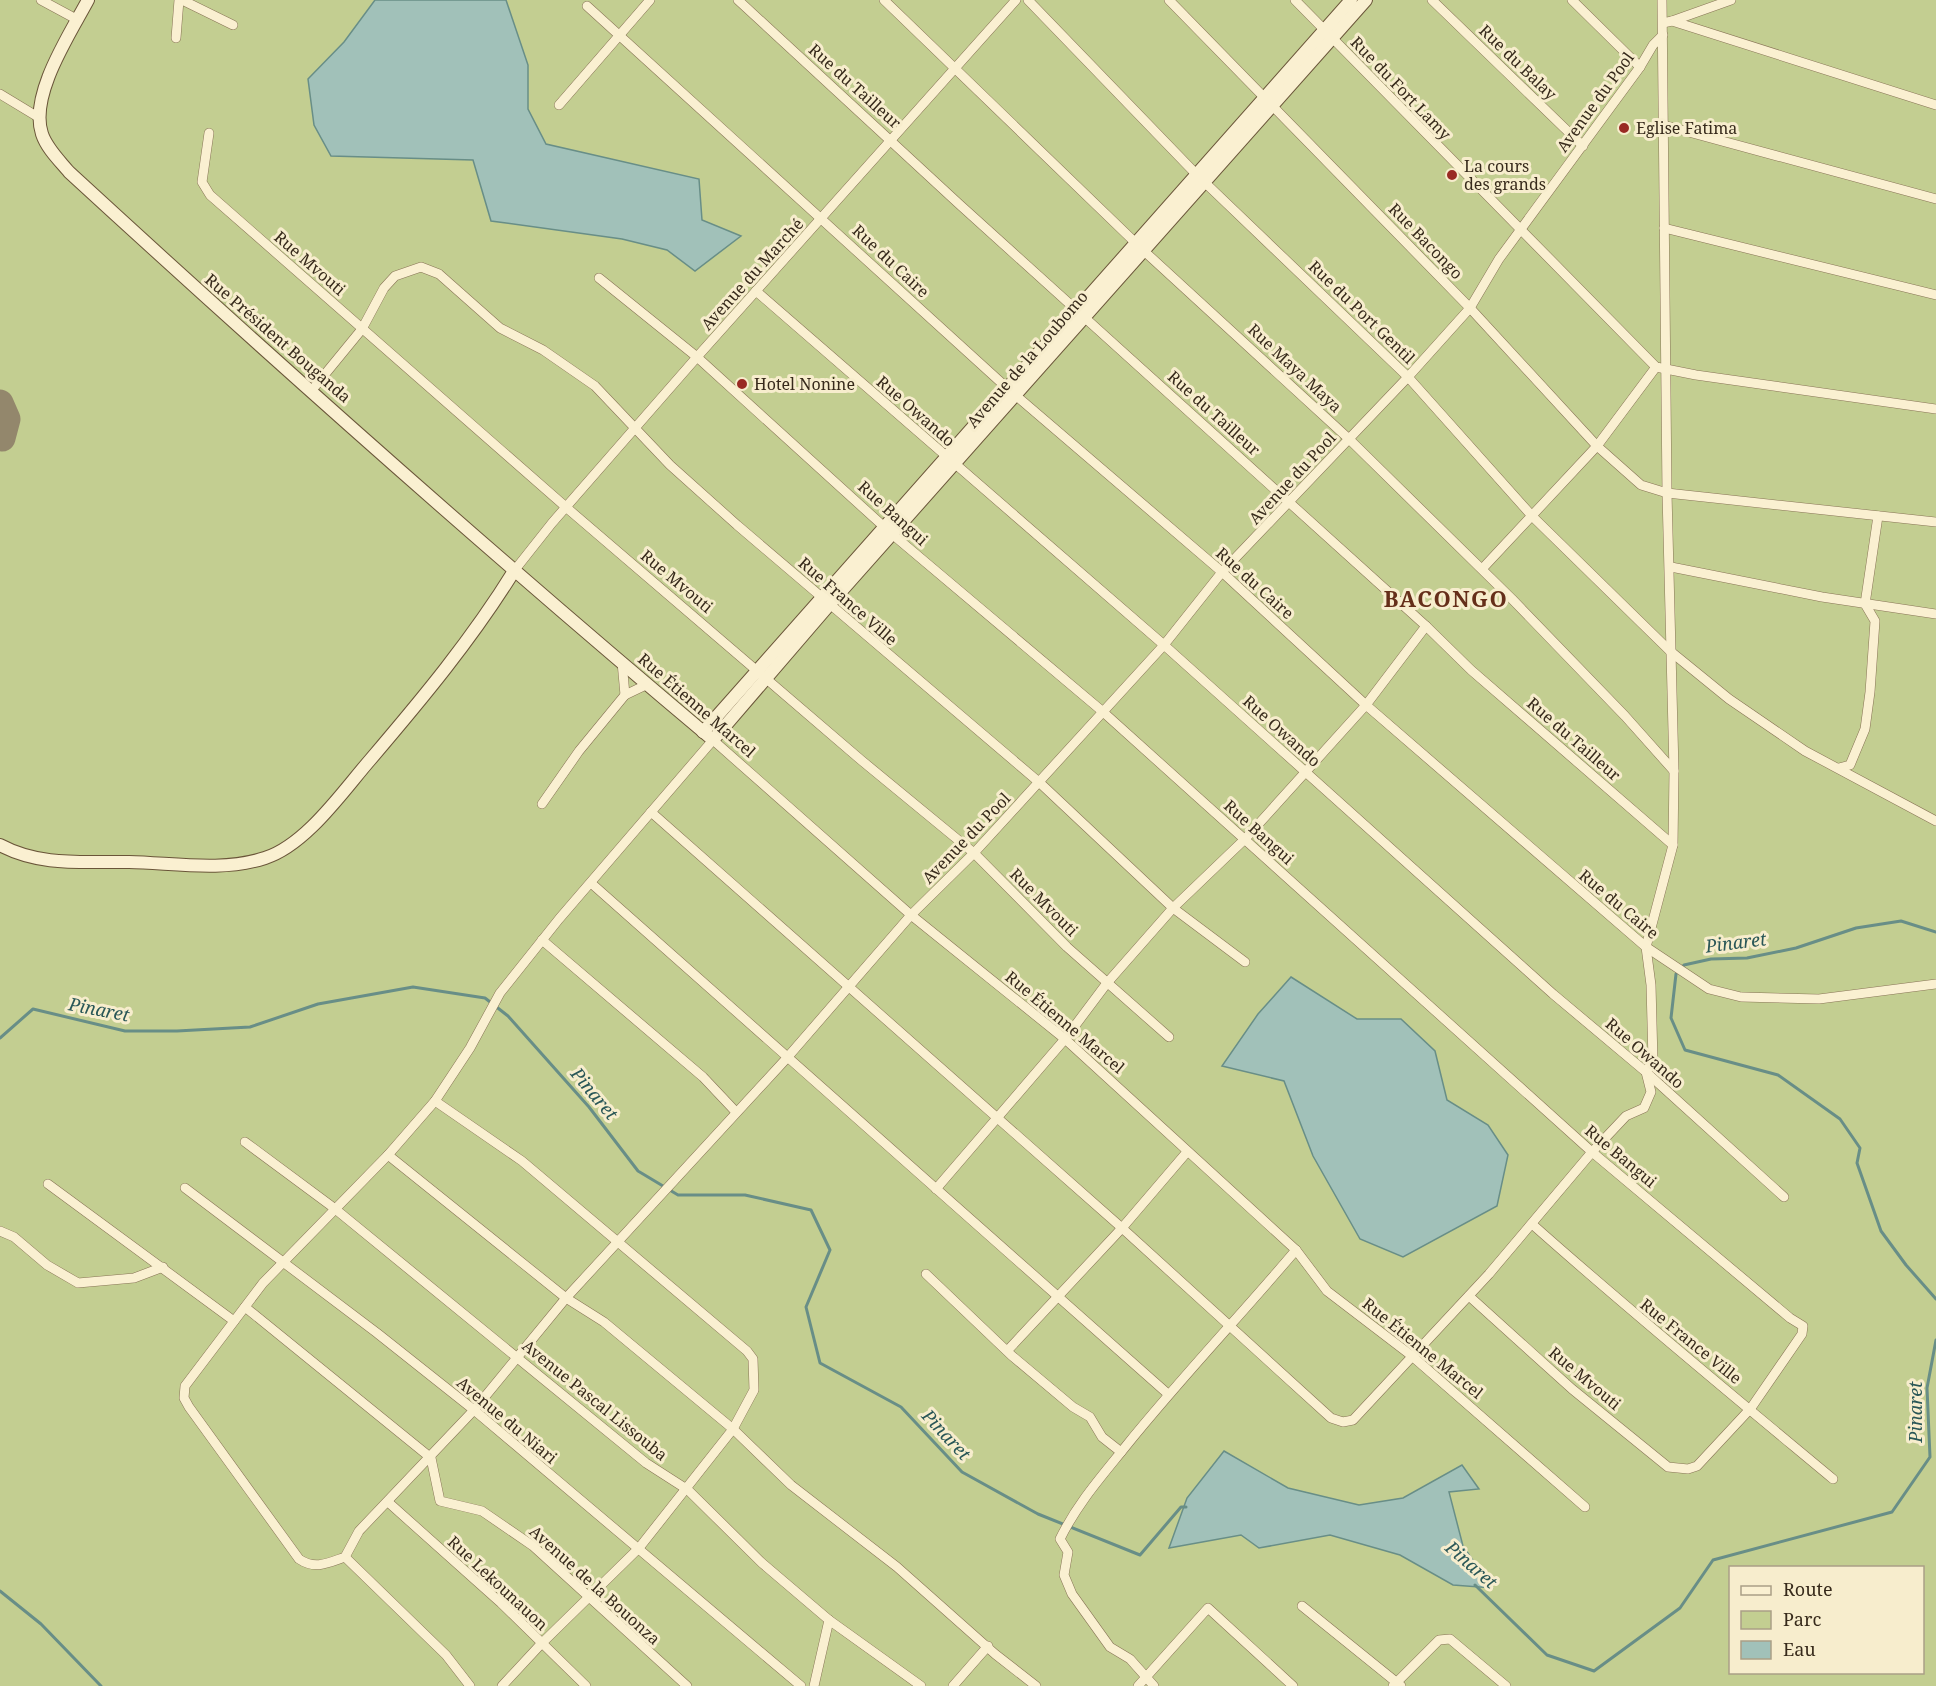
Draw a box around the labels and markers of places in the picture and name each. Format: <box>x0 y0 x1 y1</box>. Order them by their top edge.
place label: Eglise Fatima <box>1636 117 1737 139</box>
marker: Eglise Fatima <box>1617 121 1631 135</box>
place label: La cours des grands <box>1464 155 1546 195</box>
marker: La cours des grands <box>1445 168 1459 182</box>
place label: Hotel Nonine <box>754 373 855 395</box>
marker: Hotel Nonine <box>735 377 749 391</box>

